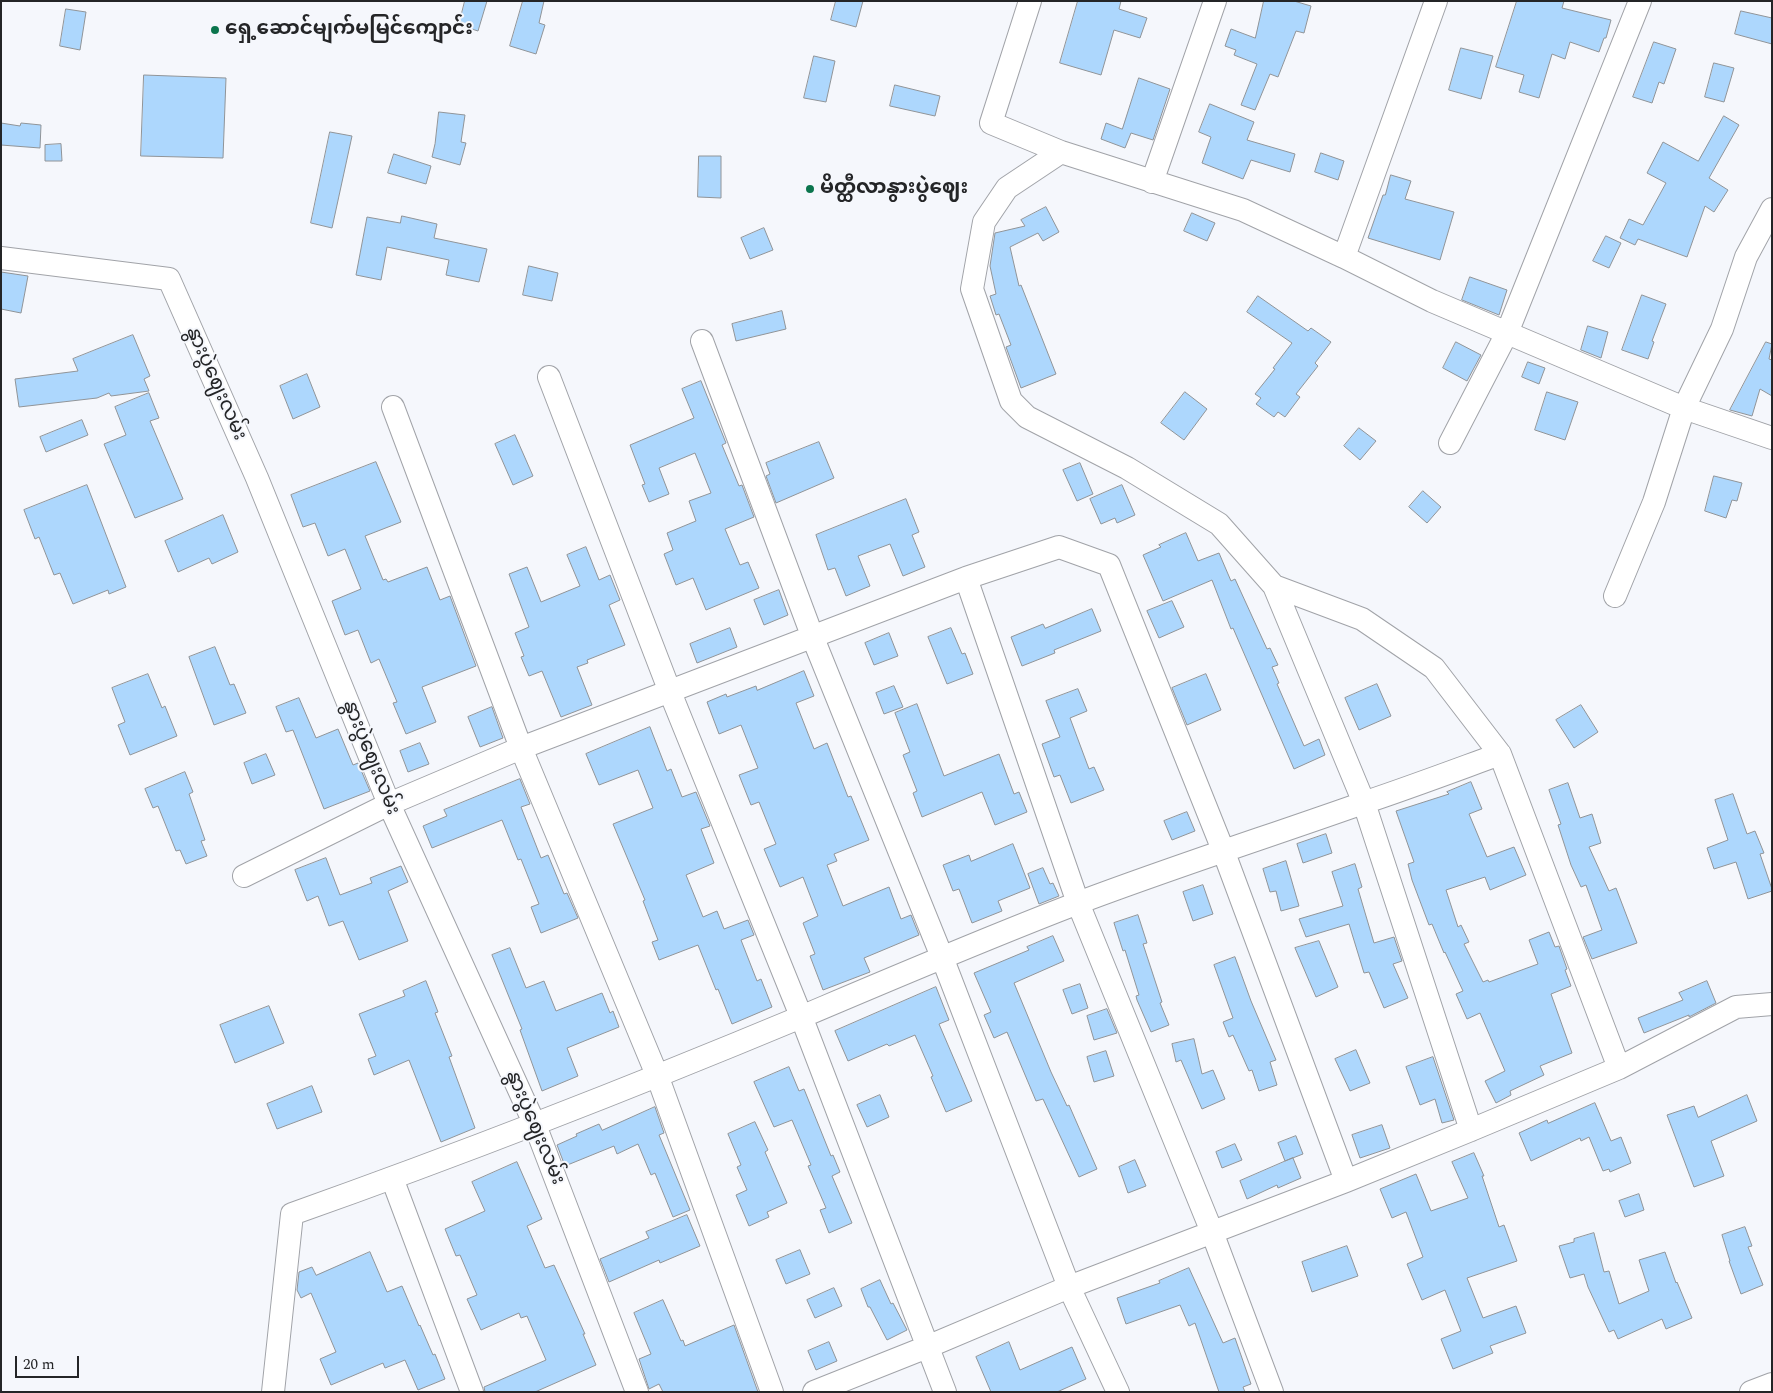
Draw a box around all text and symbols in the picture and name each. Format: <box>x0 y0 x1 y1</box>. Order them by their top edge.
place label: ရှေ့ဆောင်မျက်မမြင်ကျောင်း <box>225 18 473 42</box>
marker: ရှေ့ဆောင်မျက်မမြင်ကျောင်း <box>209 24 221 36</box>
place label: မိတ္ထီလာနွားပွဲဈေး <box>820 177 968 201</box>
marker: မိတ္ထီလာနွားပွဲဈေး <box>804 183 816 195</box>
street label: နွားပွဲဈေးလမ်း <box>179 324 251 444</box>
street label: နွားပွဲဈေးလမ်း <box>336 697 404 819</box>
street label: နွားပွဲဈေးလမ်း <box>499 1067 569 1189</box>
scale bar <box>18 1346 81 1378</box>
text: 20 m <box>23 1353 55 1376</box>

